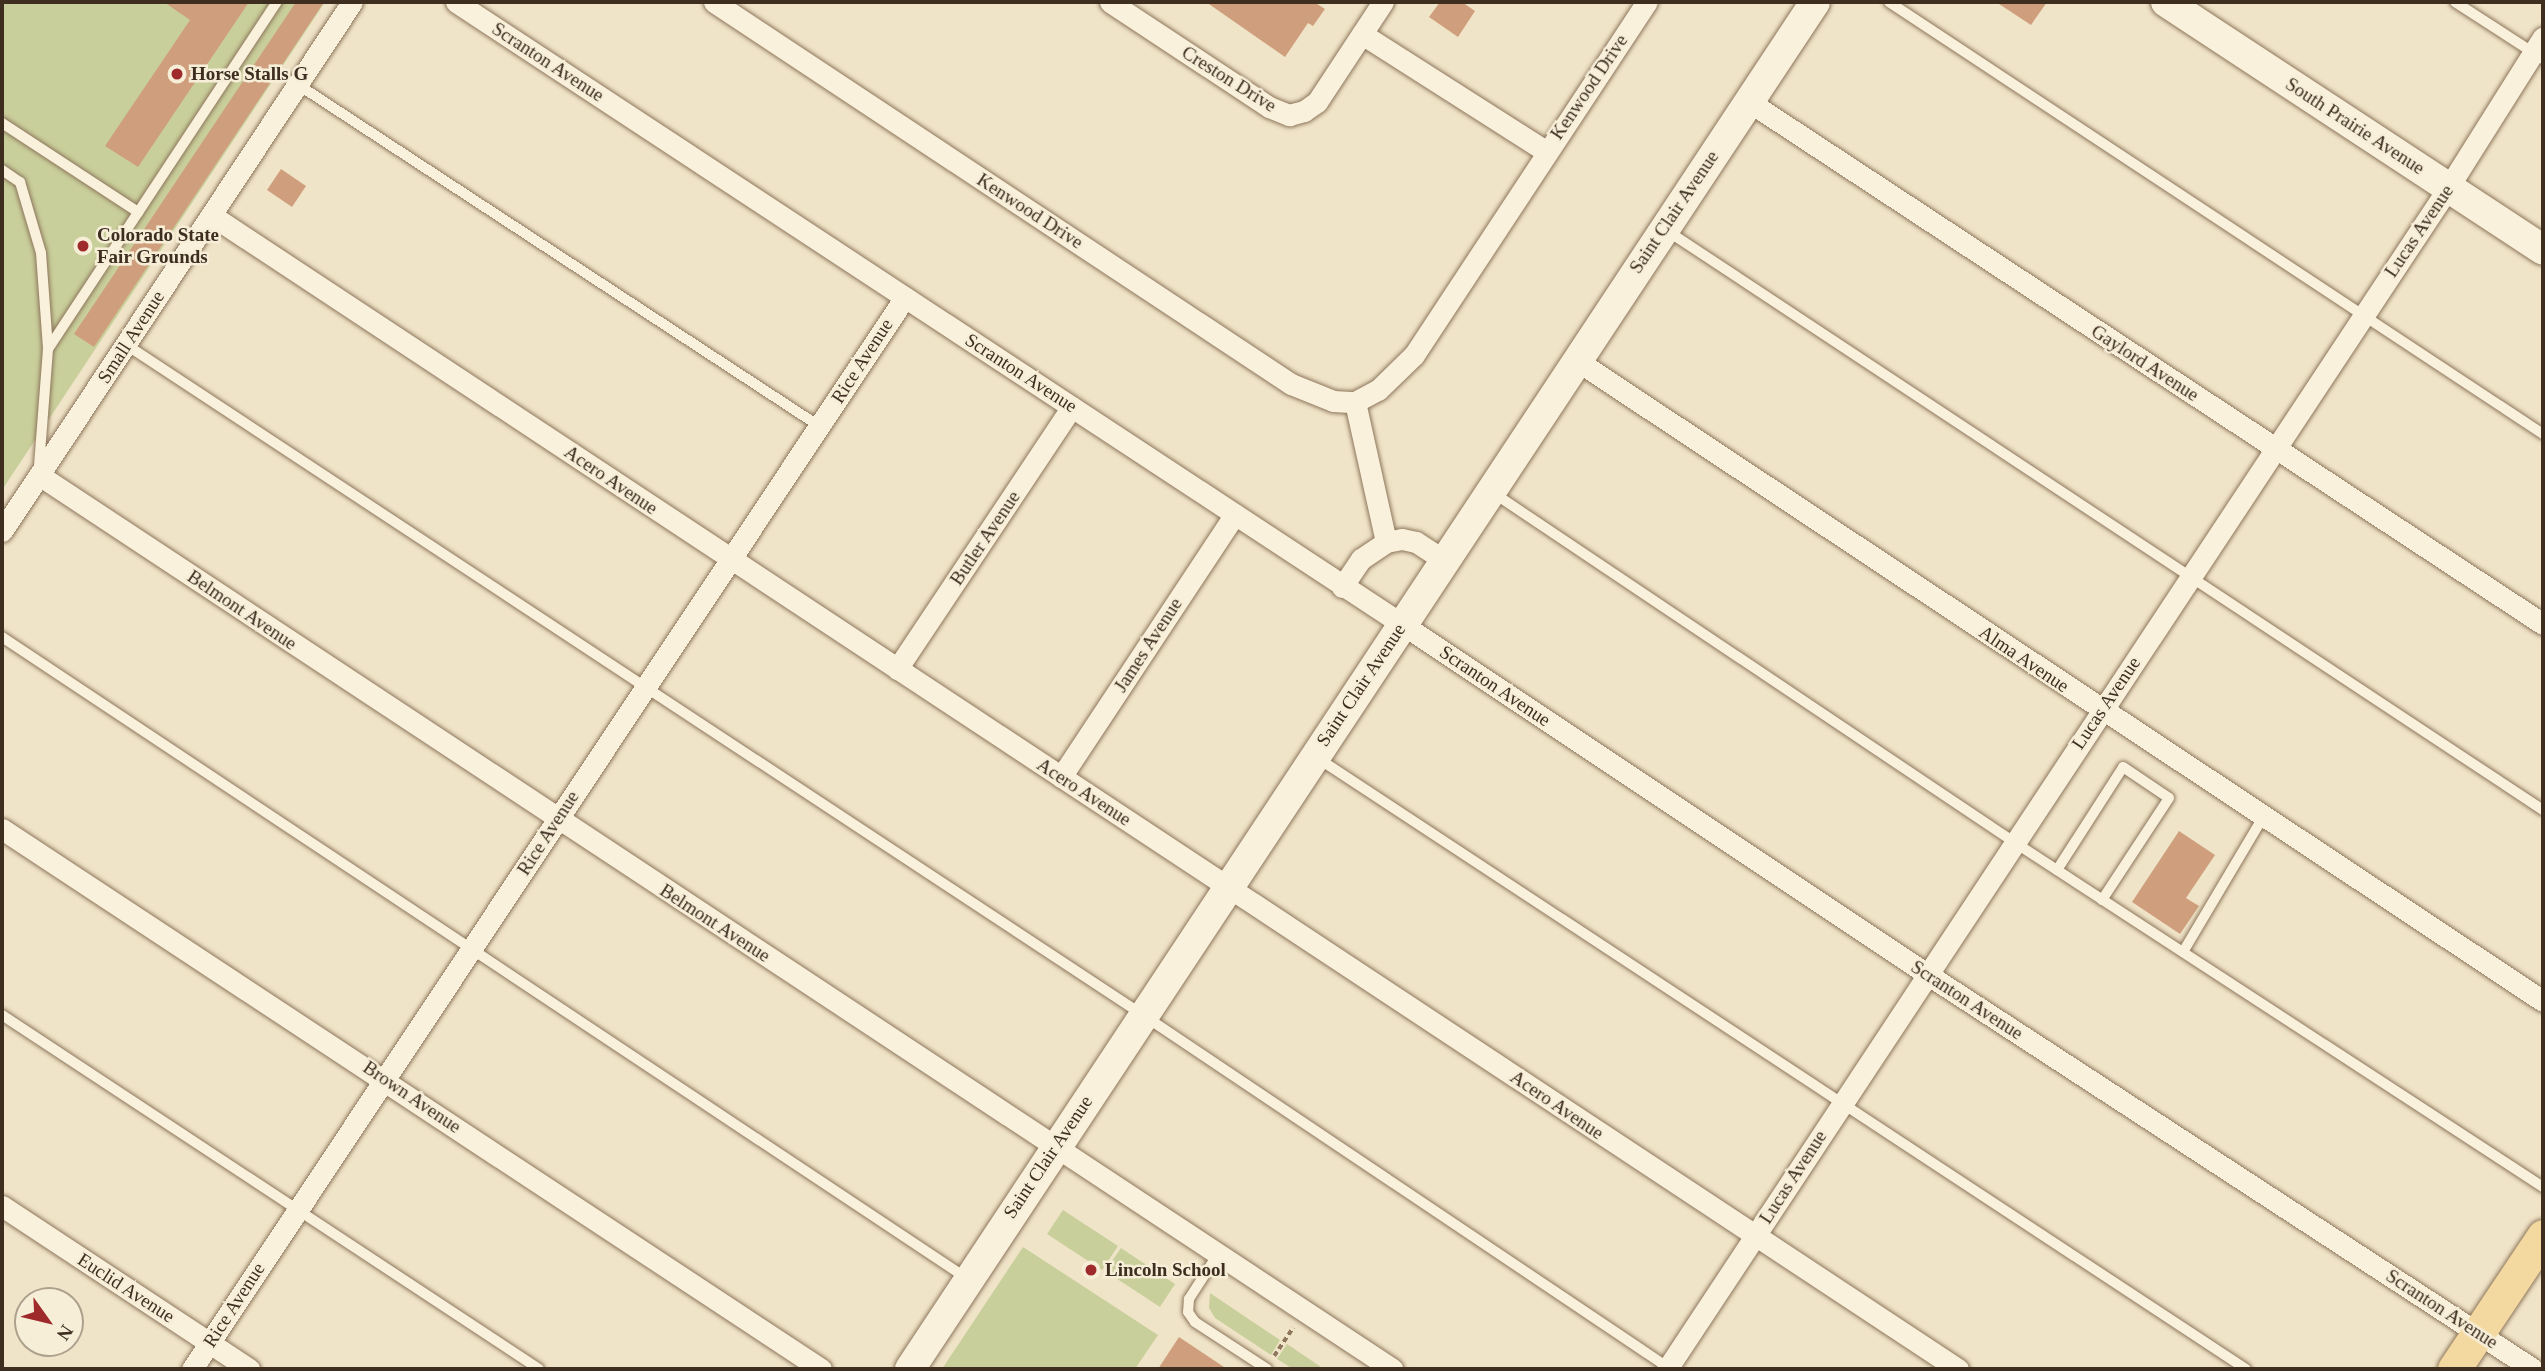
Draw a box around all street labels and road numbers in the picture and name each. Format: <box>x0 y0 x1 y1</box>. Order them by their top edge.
street label: Scranton Avenue <box>487 17 609 107</box>
street label: Kenwood Drive <box>1545 30 1633 144</box>
street label: Creston Drive <box>1178 41 1280 117</box>
street label: South Prairie Avenue <box>2281 72 2429 180</box>
street label: Saint Clair Avenue <box>1624 146 1724 278</box>
street label: Kenwood Drive <box>973 168 1087 254</box>
street label: Lucas Avenue <box>2379 180 2459 282</box>
street label: Small Avenue <box>92 286 170 388</box>
street label: Rice Avenue <box>826 314 898 408</box>
street label: Gaylord Avenue <box>2087 319 2203 407</box>
street label: Scranton Avenue <box>960 328 1082 418</box>
street label: Acero Avenue <box>560 440 662 520</box>
street label: Butler Avenue <box>945 486 1025 590</box>
street label: Belmont Avenue <box>183 565 301 655</box>
street label: James Avenue <box>1109 593 1187 697</box>
street label: Saint Clair Avenue <box>1311 619 1411 751</box>
street label: Alma Avenue <box>1974 620 2074 698</box>
street label: Scranton Avenue <box>1435 640 1555 732</box>
street label: Lucas Avenue <box>2066 652 2146 754</box>
street label: Acero Avenue <box>1032 753 1136 831</box>
street label: Rice Avenue <box>512 786 584 880</box>
street label: Belmont Avenue <box>655 879 775 967</box>
street label: Scranton Avenue <box>1906 955 2028 1045</box>
street label: Brown Avenue <box>358 1056 466 1138</box>
street label: Acero Avenue <box>1506 1065 1608 1145</box>
street label: Saint Clair Avenue <box>998 1091 1098 1223</box>
street label: Lucas Avenue <box>1754 1126 1832 1228</box>
street label: Euclid Avenue <box>73 1248 179 1328</box>
street label: Rice Avenue <box>198 1258 270 1352</box>
street label: Scranton Avenue <box>2381 1264 2503 1354</box>

